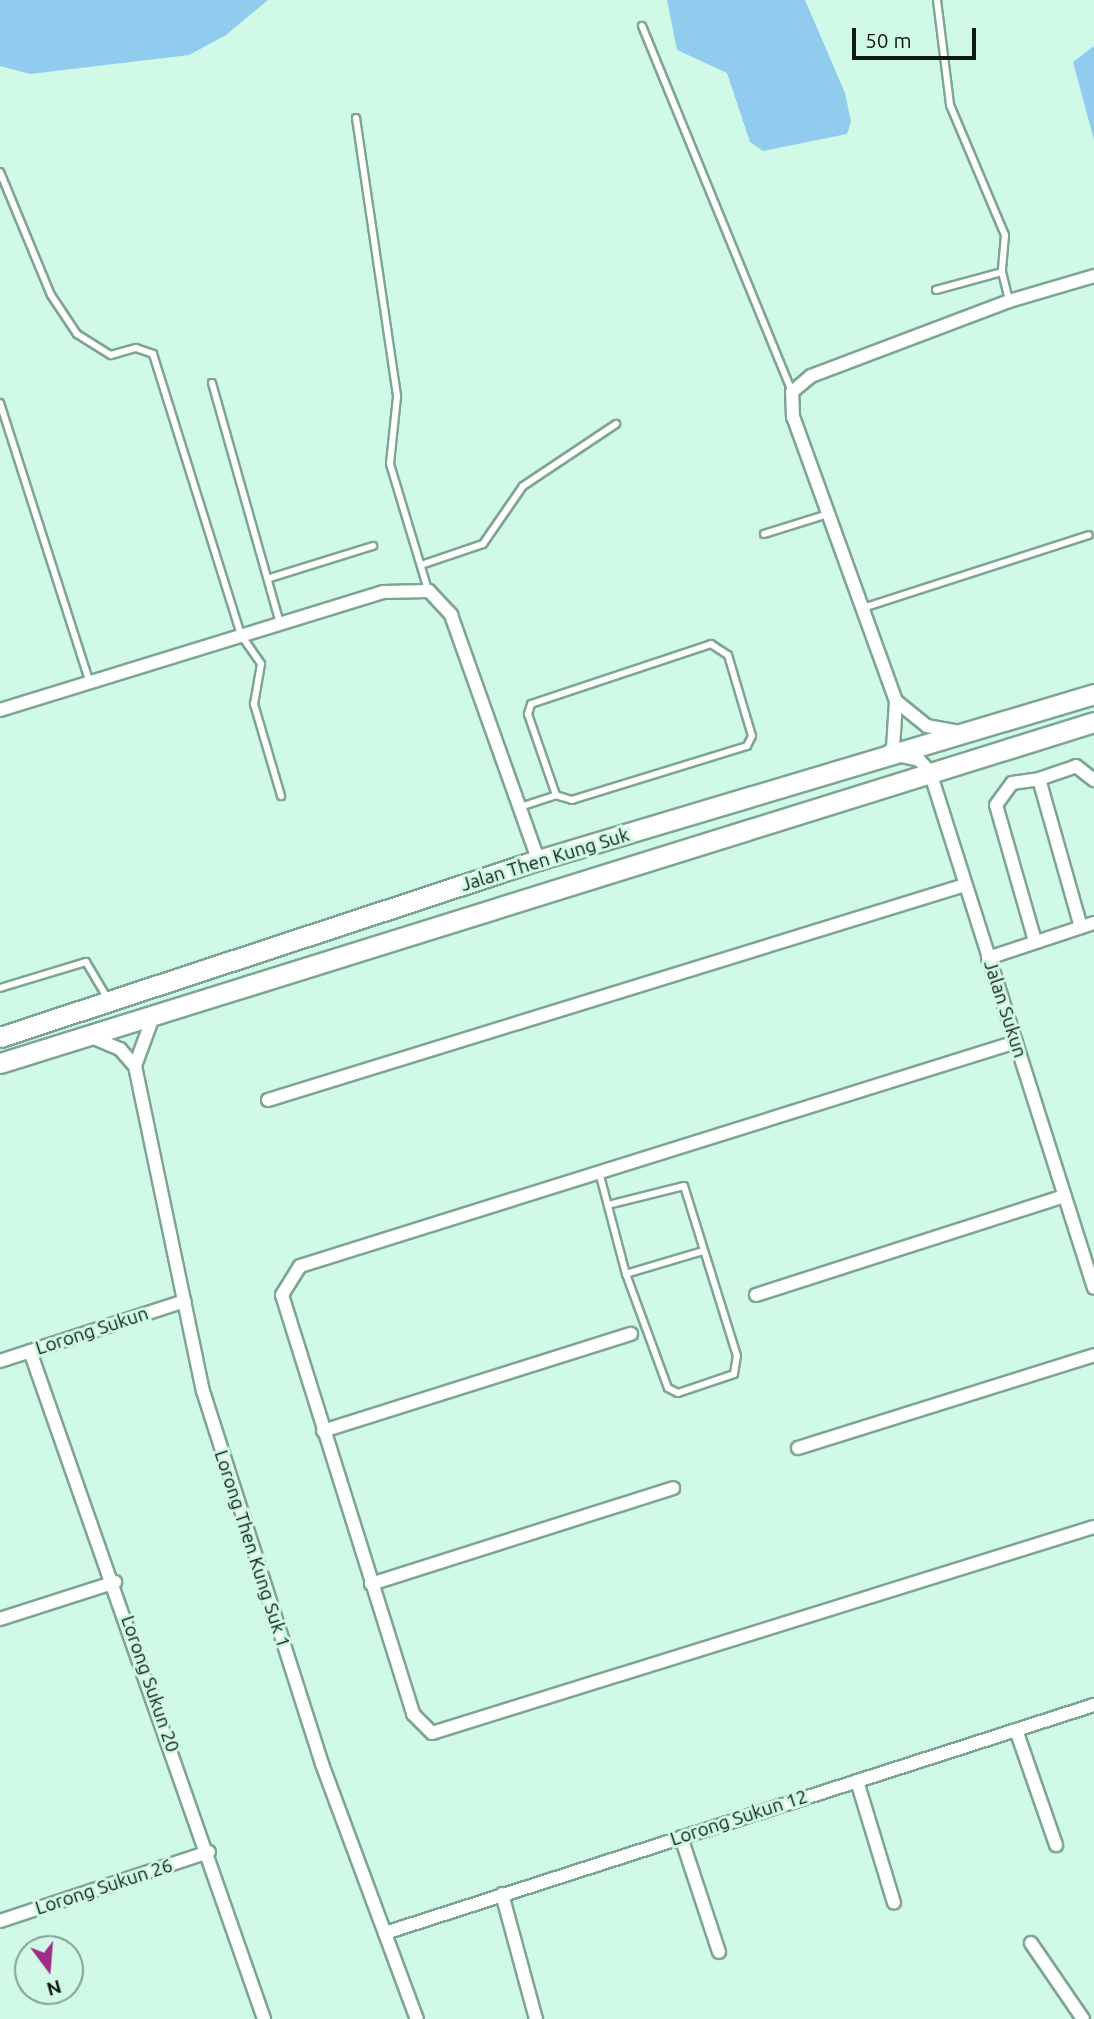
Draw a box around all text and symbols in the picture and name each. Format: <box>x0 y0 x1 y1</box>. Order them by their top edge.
scale bar <box>856 14 980 58</box>
text: 50 m <box>865 28 912 52</box>
street label: Jalan Then Kung Suk <box>458 824 632 896</box>
street label: Jalan Sukun <box>979 957 1031 1061</box>
street label: Lorong Sukun <box>33 1302 151 1360</box>
street label: Lorong Then Kung Suk 1 <box>209 1447 295 1651</box>
street label: Lorong Sukun 20 <box>116 1613 184 1755</box>
street label: Lorong Sukun 12 <box>667 1785 811 1851</box>
street label: Lorong Sukun 26 <box>32 1854 176 1920</box>
north arrow <box>14 1935 84 2005</box>
text: N <box>44 1976 64 2001</box>

